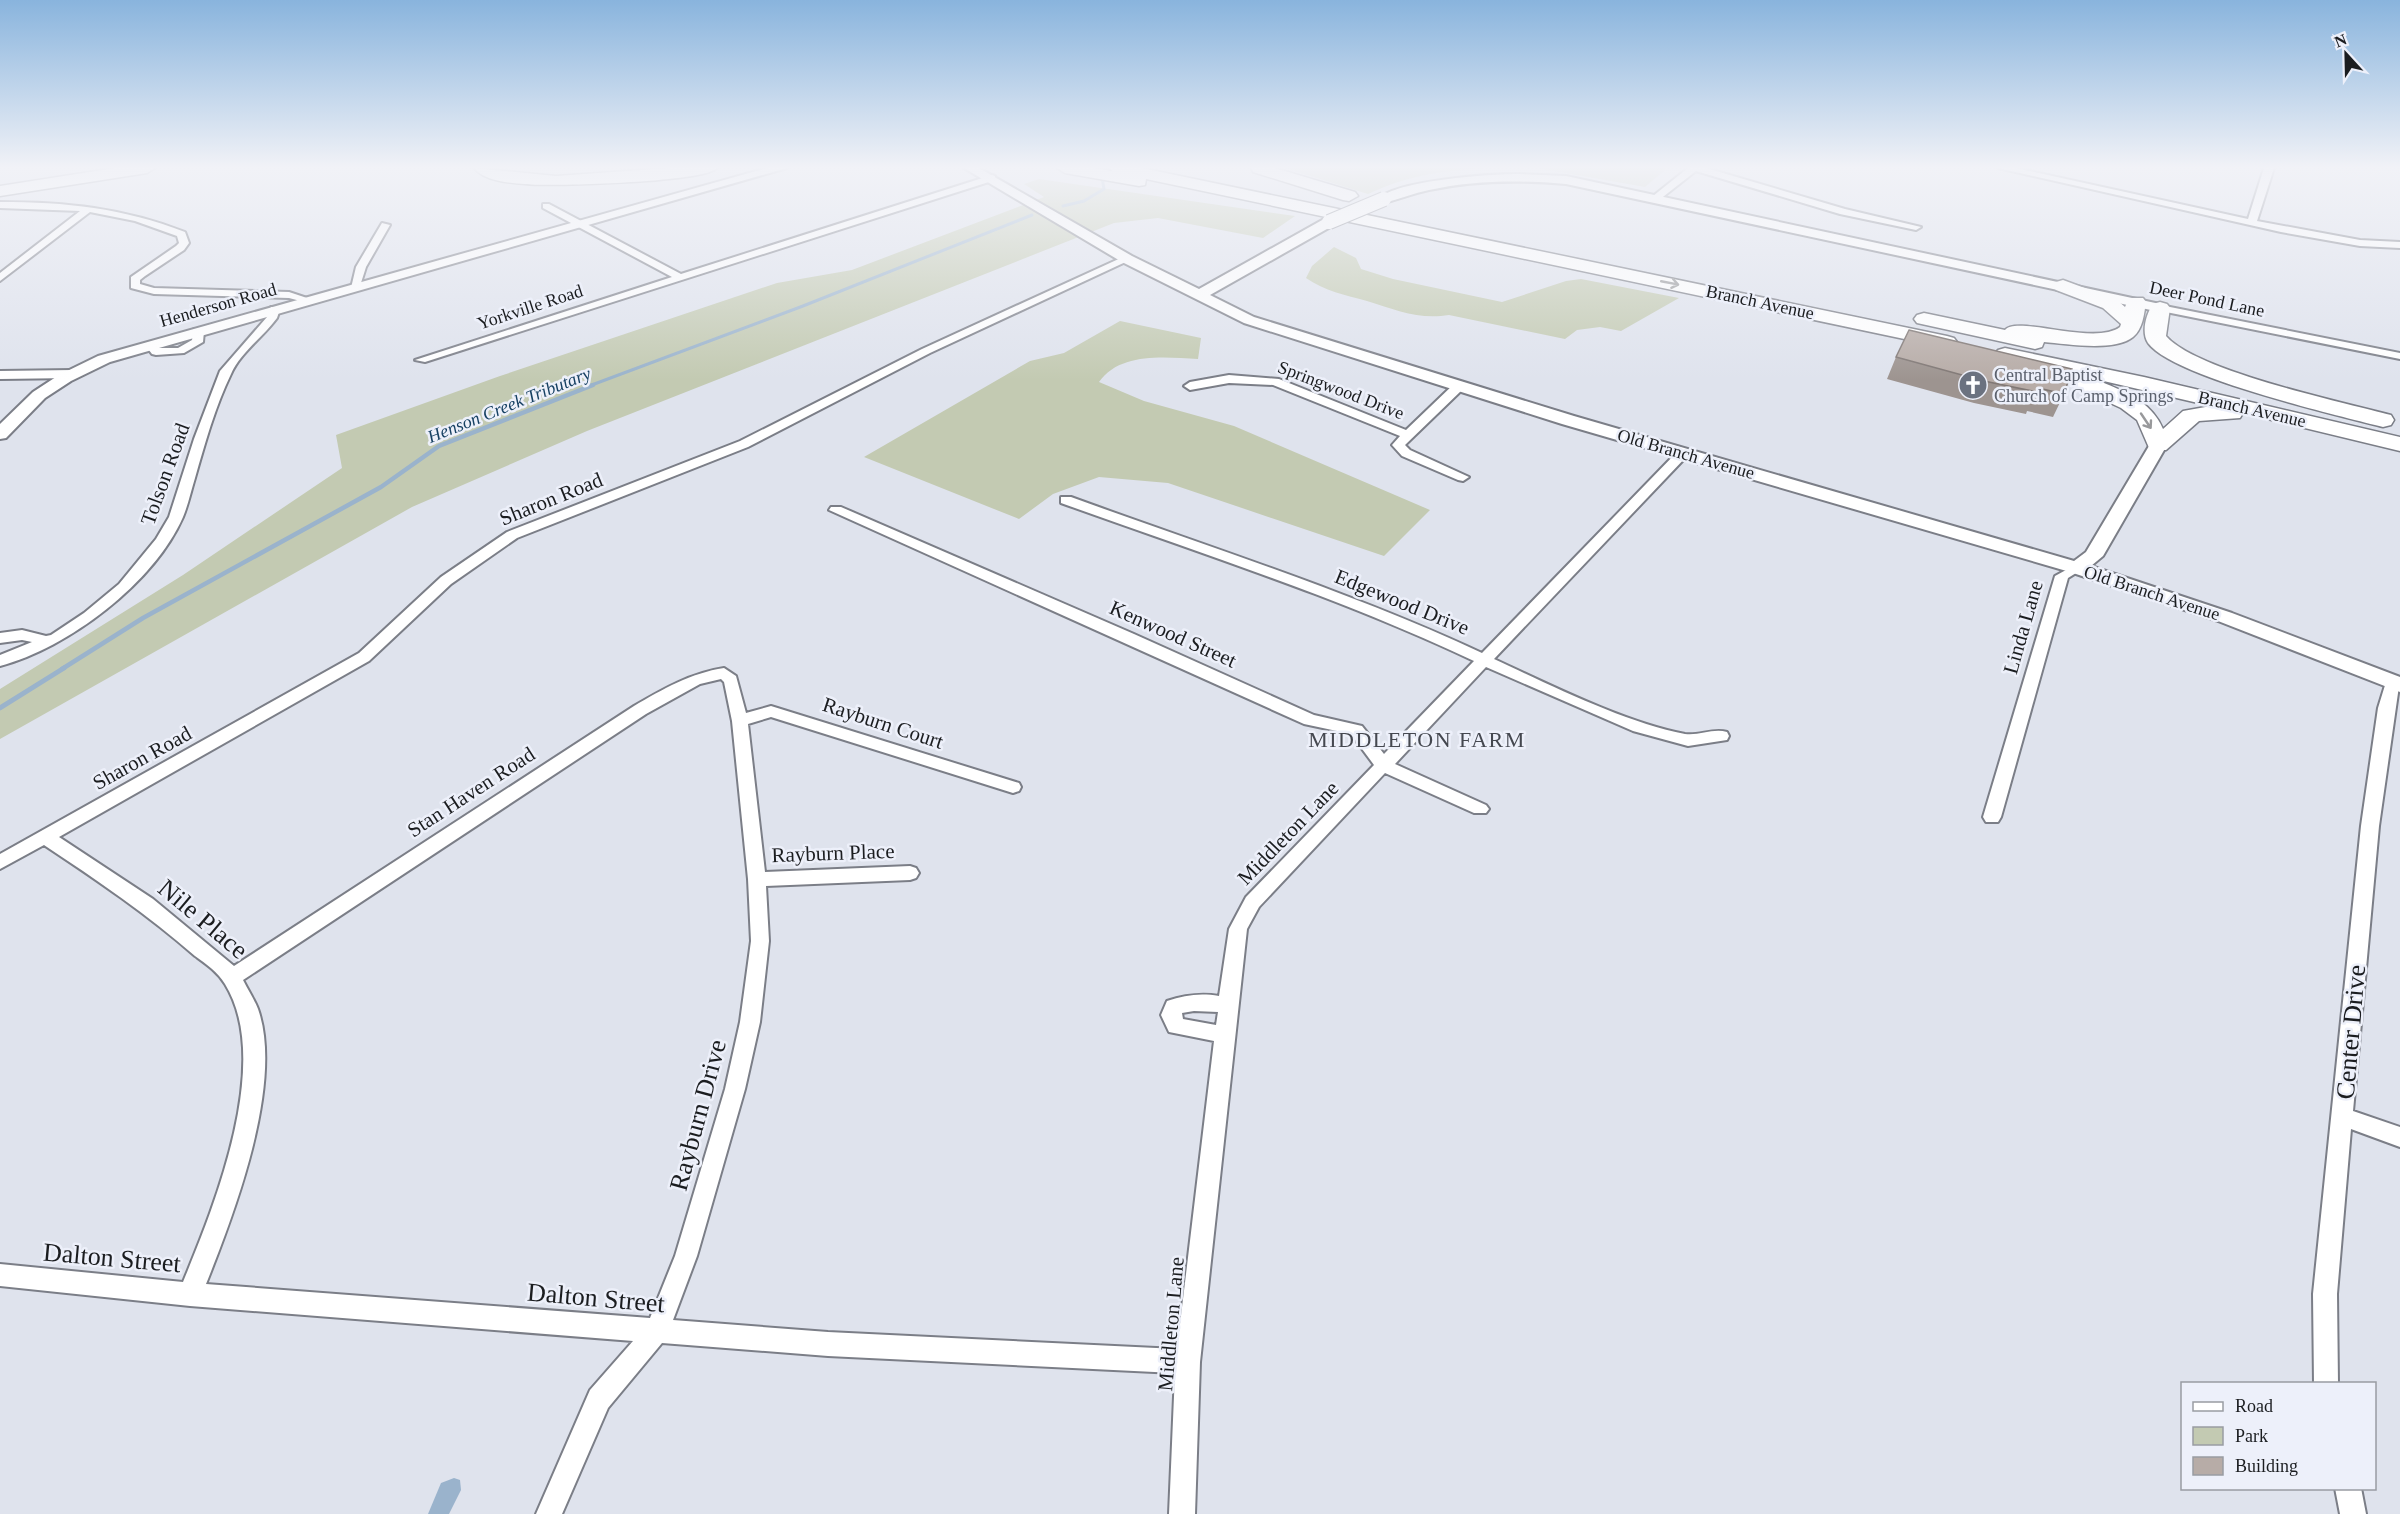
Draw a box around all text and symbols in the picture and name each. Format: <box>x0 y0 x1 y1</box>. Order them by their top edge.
north arrow <box>2316 24 2376 84</box>
text: N <box>2332 30 2350 51</box>
street label: Deer Pond Lane <box>2148 277 2266 321</box>
one-way arrow <box>1660 278 1680 289</box>
street label: Henderson Road <box>157 279 279 331</box>
street label: Yorkville Road <box>475 281 585 333</box>
street label: Branch Avenue <box>1704 281 1816 323</box>
street label: Springwood Drive <box>1275 357 1407 423</box>
water label: Henson Creek Tributary <box>424 363 594 447</box>
place label: Central Baptist Church of Camp Springs <box>1994 365 2174 406</box>
church icon: Central Baptist Church of Camp Springs <box>1957 369 1989 401</box>
street label: Branch Avenue <box>2196 387 2308 431</box>
one-way arrow <box>2140 412 2153 429</box>
street label: Tolson Road <box>136 419 195 528</box>
street label: Old Branch Avenue <box>1615 425 1757 483</box>
street label: Sharon Road <box>496 467 607 531</box>
street label: Old Branch Avenue <box>2082 562 2222 624</box>
street label: Edgewood Drive <box>1331 564 1473 640</box>
street label: Linda Lane <box>1998 577 2048 677</box>
street label: Kenwood Street <box>1106 595 1240 673</box>
street label: Rayburn Court <box>820 692 946 754</box>
street label: Sharon Road <box>88 721 196 795</box>
district label: MIDDLETON FARM <box>1308 727 1526 752</box>
street label: Stan Haven Road <box>403 742 540 842</box>
street label: Middleton Lane <box>1233 776 1343 890</box>
street label: Rayburn Place <box>771 839 895 867</box>
street label: Nile Place <box>152 873 254 965</box>
street label: Center Drive <box>2331 963 2371 1101</box>
street label: Rayburn Drive <box>664 1036 732 1194</box>
street label: Dalton Street <box>42 1238 183 1279</box>
street label: Middleton Lane <box>1153 1256 1189 1392</box>
street label: Dalton Street <box>526 1278 667 1319</box>
legend <box>2181 1382 2376 1490</box>
text: Road <box>2235 1396 2273 1416</box>
text: Park <box>2235 1426 2268 1446</box>
text: Building <box>2235 1456 2298 1476</box>

